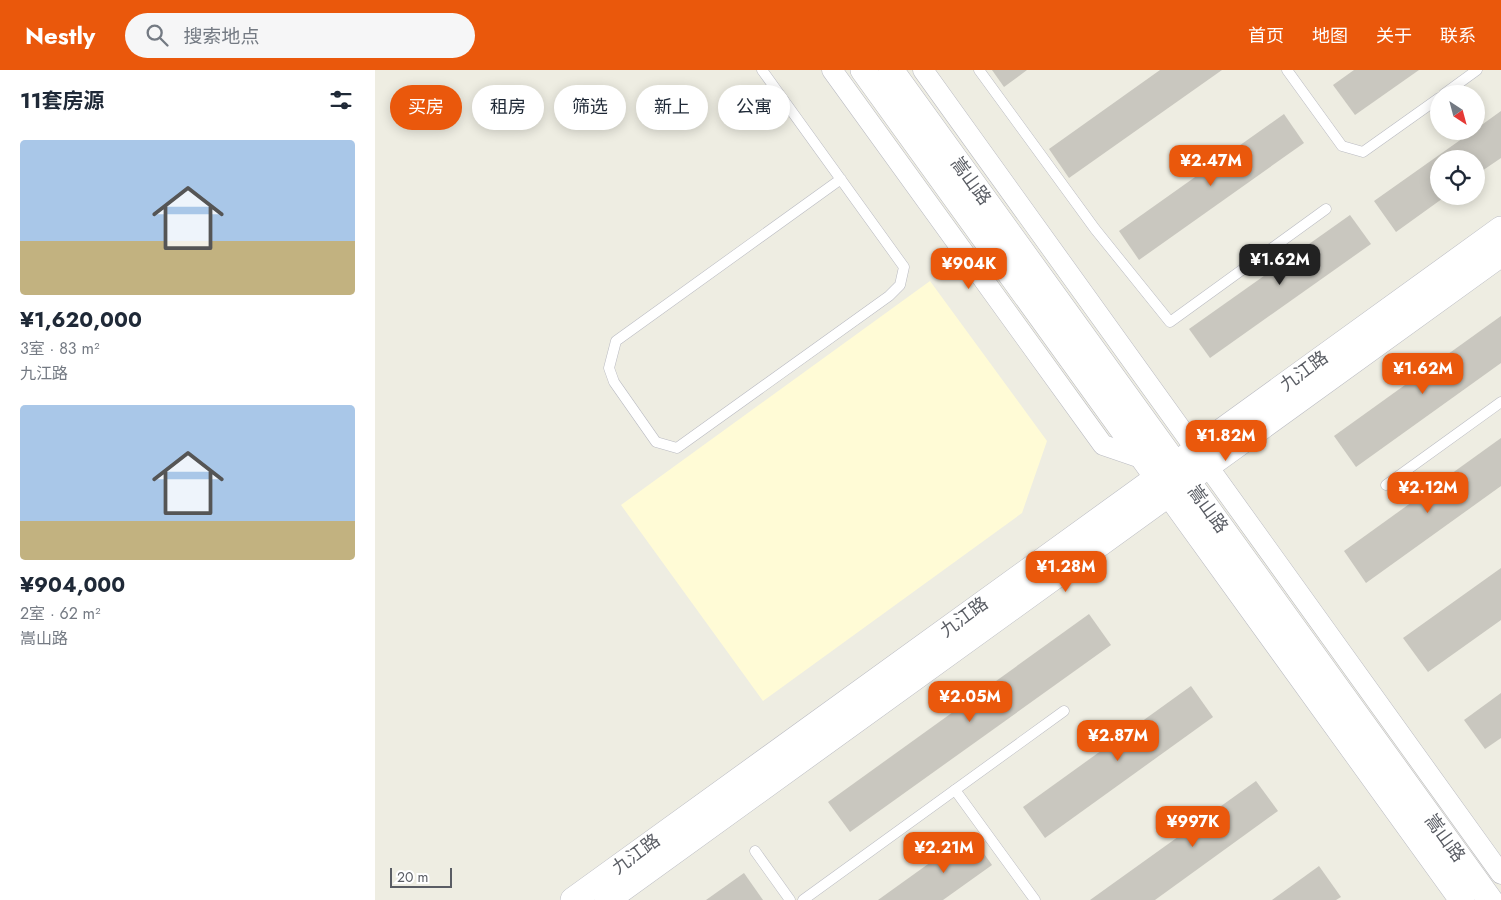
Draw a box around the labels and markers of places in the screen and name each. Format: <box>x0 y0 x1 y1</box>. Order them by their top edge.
pin: ¥2.47M <box>1170 144 1252 187</box>
pin: ¥1.62M <box>1239 244 1321 286</box>
pin: ¥904K <box>934 248 1004 290</box>
pin: ¥1.62M <box>1382 352 1464 395</box>
pin: ¥1.82M <box>1185 420 1267 462</box>
pin: ¥2.12M <box>1387 472 1469 514</box>
pin: ¥1.28M <box>1025 550 1107 593</box>
pin: ¥2.05M <box>929 680 1011 723</box>
pin: ¥2.87M <box>1077 720 1159 762</box>
pin: ¥997K <box>1158 806 1228 848</box>
pin: ¥2.21M <box>903 832 985 874</box>

